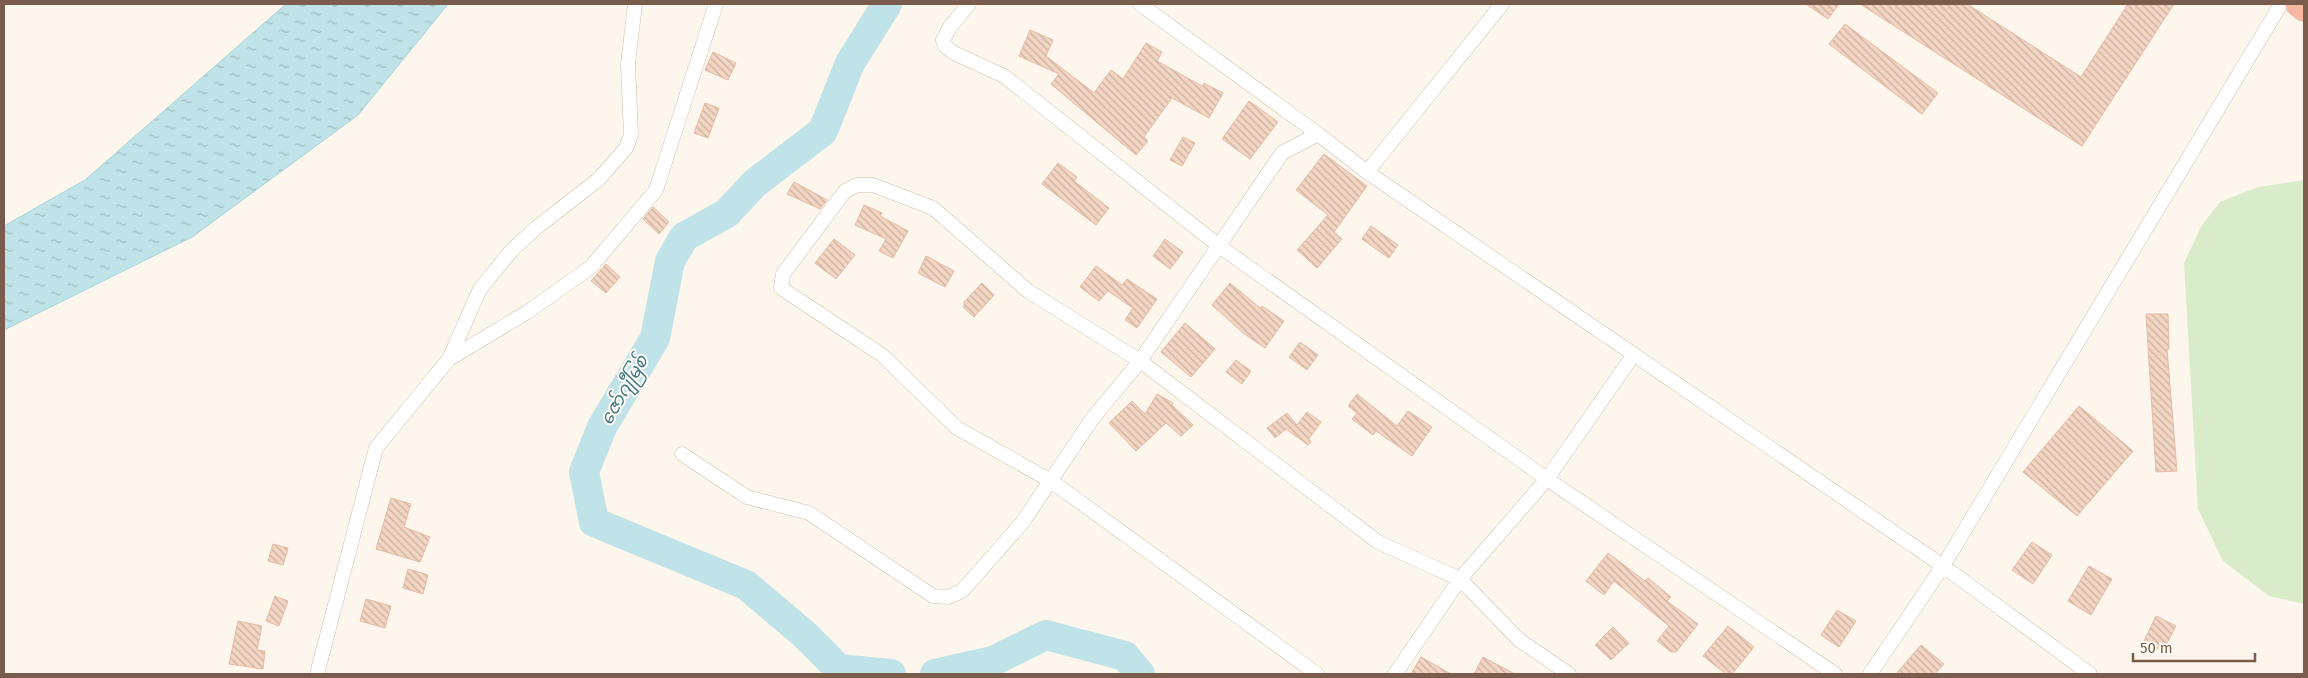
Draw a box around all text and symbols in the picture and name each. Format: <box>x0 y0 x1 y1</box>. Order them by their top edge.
water label: ဇော်ဂျီမြစ် <box>594 349 657 431</box>
scale bar <box>2133 630 2256 662</box>
text: 50 m <box>2140 639 2173 657</box>

